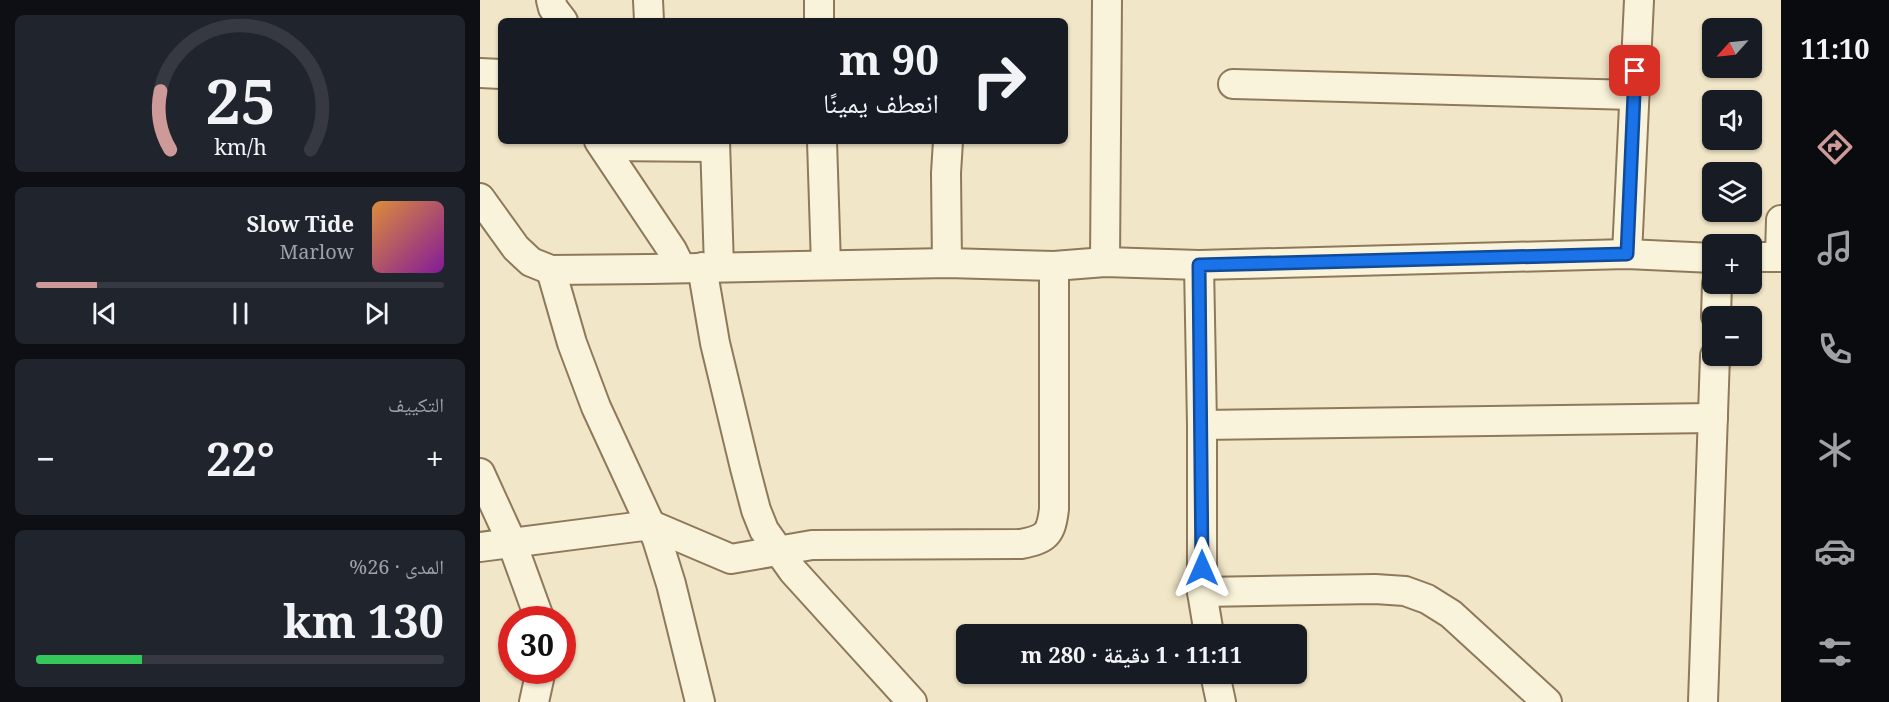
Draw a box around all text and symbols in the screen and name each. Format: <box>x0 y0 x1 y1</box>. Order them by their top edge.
north arrow <box>1702 18 1762 78</box>
map controls <box>1702 18 1762 366</box>
text: 90 m <box>839 30 939 87</box>
text: 11:10 <box>1800 30 1870 67</box>
icon: right <box>960 42 1038 120</box>
pin <box>1609 45 1660 96</box>
icon: arrive <box>1618 54 1651 87</box>
text: 25 <box>205 58 275 143</box>
text: انعطف يمينًا <box>823 84 939 121</box>
button: sound <box>1702 90 1762 150</box>
icon: directions <box>1814 126 1856 168</box>
text: km/h <box>214 133 267 162</box>
button: layers <box>1702 162 1762 222</box>
text: Slow Tide <box>246 208 354 238</box>
icon: music <box>1814 227 1856 269</box>
button: + <box>1702 234 1762 294</box>
text: Marlow <box>280 238 354 265</box>
icon: previous <box>88 297 121 330</box>
icon: pause <box>224 297 257 330</box>
icon: next <box>360 297 393 330</box>
button: − <box>1702 306 1762 366</box>
icon: phone <box>1814 328 1856 370</box>
text: التكييف <box>388 391 444 418</box>
text: 22° <box>206 428 275 489</box>
icon: climate <box>1814 429 1856 471</box>
text: − <box>36 436 55 481</box>
text: + <box>426 436 444 481</box>
icon: car <box>1814 530 1856 572</box>
position arrow <box>1170 536 1234 600</box>
text: المدى · 26% <box>349 553 444 580</box>
text: 130 km <box>283 590 444 651</box>
speed limit sign: 30 <box>498 606 576 684</box>
icon: filters <box>1814 631 1856 673</box>
text: 11:11 · 1 دقيقة · 280 m <box>1021 639 1242 669</box>

